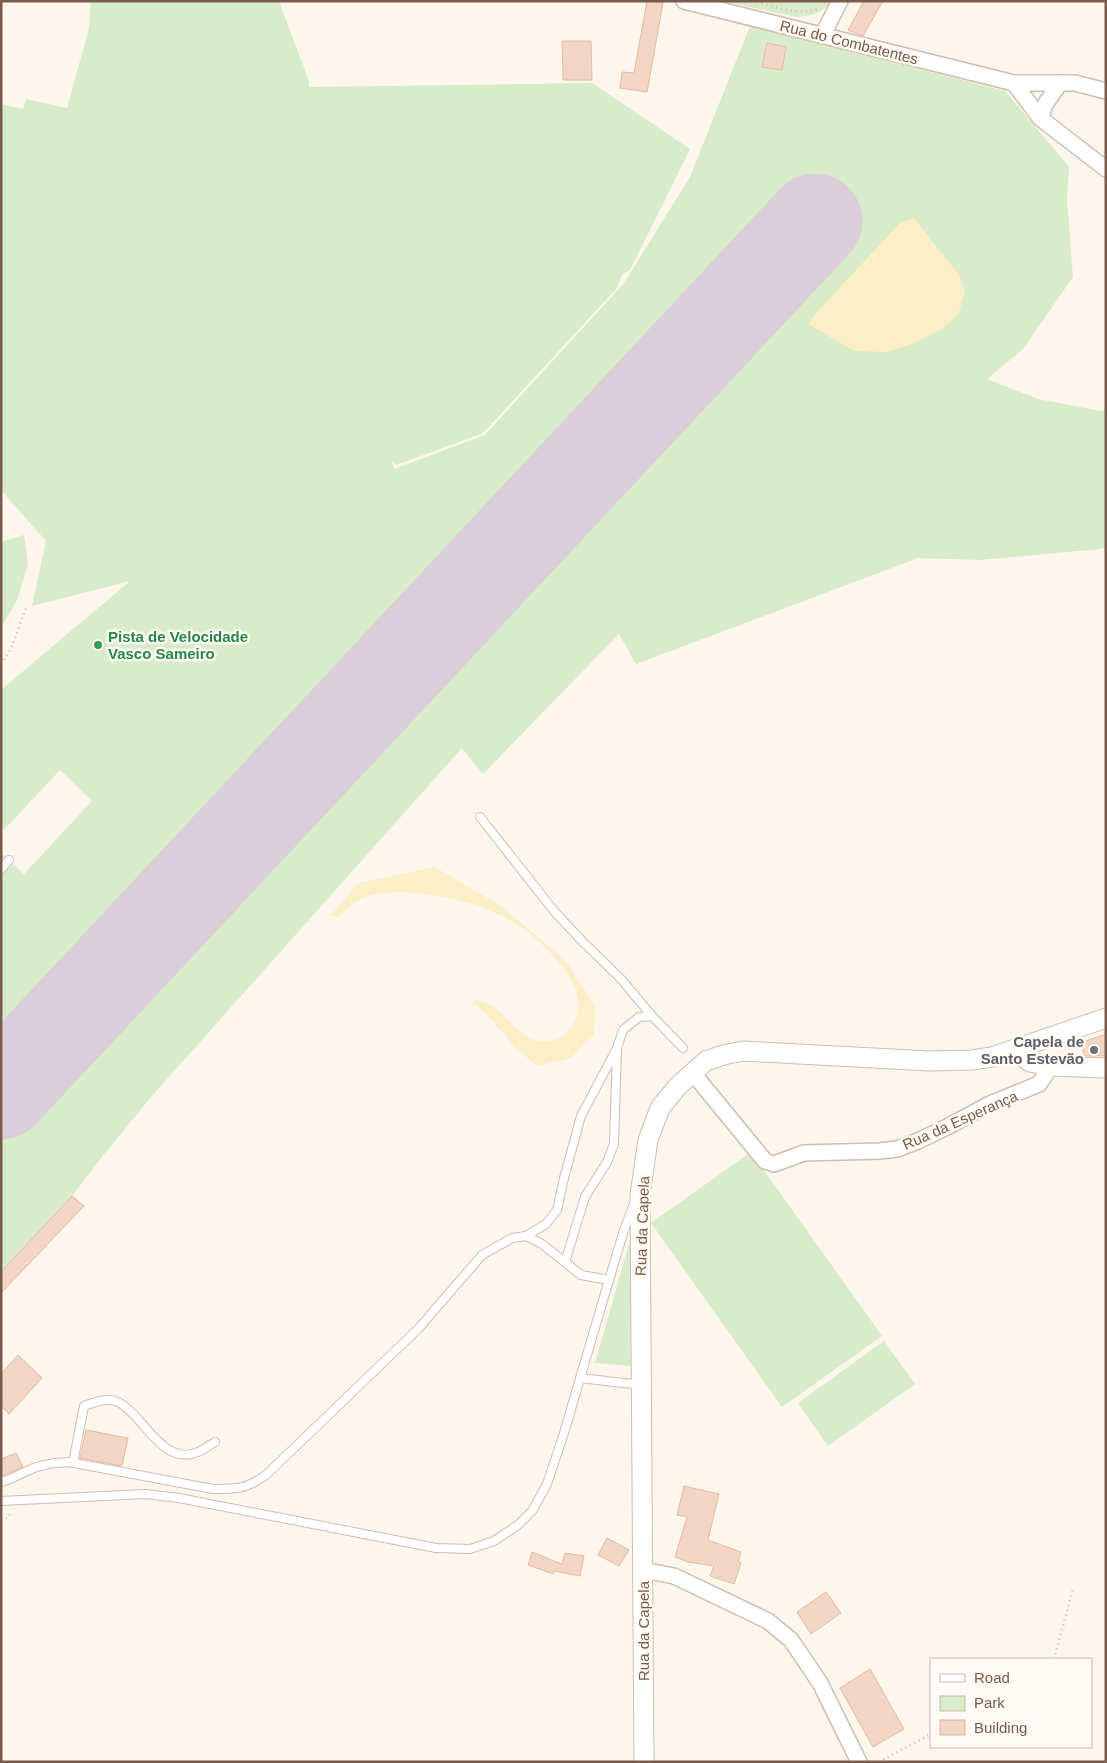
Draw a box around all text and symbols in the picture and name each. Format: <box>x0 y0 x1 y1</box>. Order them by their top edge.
street label: Rua do Combatentes <box>778 17 920 67</box>
place label: Pista de Velocidade Vasco Sameiro <box>108 628 248 662</box>
marker: Pista de Velocidade Vasco Sameiro <box>92 639 104 651</box>
place label: Capela de Santo Estevão <box>981 1033 1084 1067</box>
marker: Capela de Santo Estevão <box>1088 1044 1100 1056</box>
street label: Rua da Esperança <box>900 1087 1021 1153</box>
street label: Rua da Capela <box>632 1175 652 1276</box>
street label: Rua da Capela <box>635 1580 652 1681</box>
legend <box>930 1658 1092 1748</box>
text: Road <box>974 1669 1010 1686</box>
text: Park <box>974 1694 1005 1711</box>
text: Building <box>974 1719 1027 1736</box>

